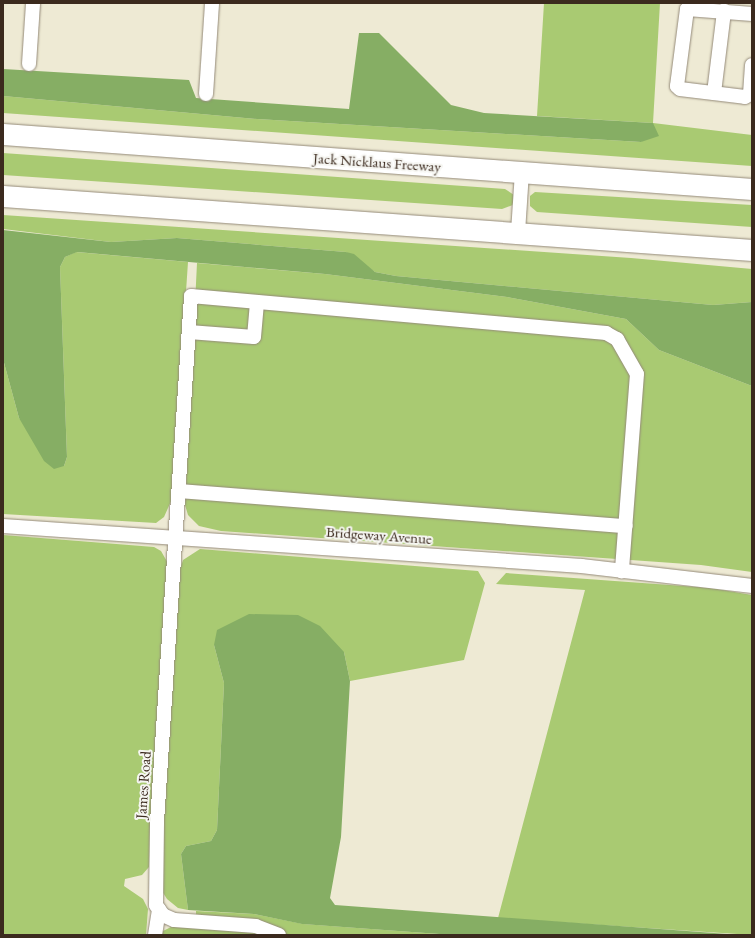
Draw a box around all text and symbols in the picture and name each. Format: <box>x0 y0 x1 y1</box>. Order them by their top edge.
street label: Jack Nicklaus Freeway <box>313 149 441 175</box>
street label: Bridgeway Avenue <box>326 522 432 548</box>
street label: James Road <box>132 751 154 819</box>

